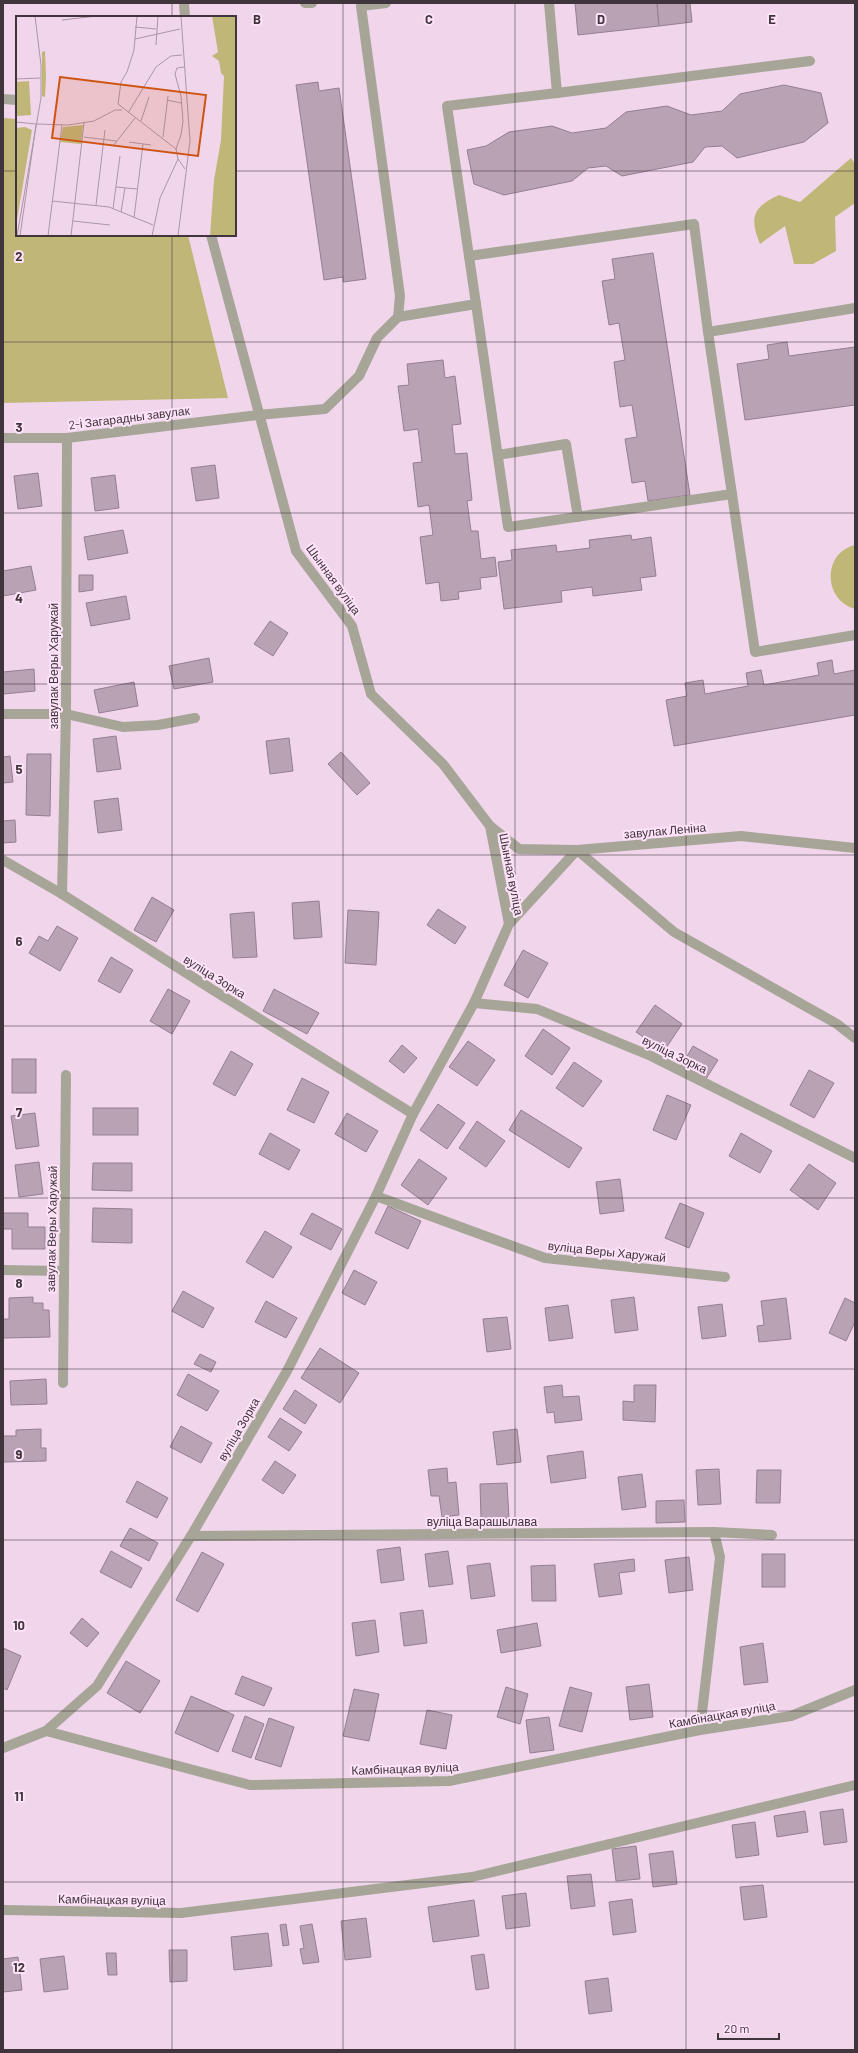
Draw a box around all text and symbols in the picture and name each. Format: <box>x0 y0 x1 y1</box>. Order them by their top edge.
text: B <box>253 11 261 27</box>
text: C <box>425 11 433 27</box>
text: D <box>597 11 605 27</box>
text: E <box>768 11 776 27</box>
inset map <box>16 16 236 236</box>
text: 2 <box>15 248 23 264</box>
street label: 2-і Загарадны завулак <box>68 403 191 432</box>
text: 3 <box>15 419 23 435</box>
street label: Шынная вуліца <box>303 541 364 618</box>
text: 4 <box>15 590 23 606</box>
street label: завулак Веры Харужай <box>46 603 61 729</box>
text: 5 <box>15 761 23 777</box>
street label: завулак Леніна <box>623 819 707 842</box>
street label: Шынная вуліца <box>496 832 527 917</box>
text: 6 <box>16 933 23 949</box>
street label: вуліца Зорка <box>181 951 249 1002</box>
street label: вуліца Зорка <box>640 1032 710 1077</box>
text: 7 <box>16 1104 23 1120</box>
street label: завулак Веры Харужай <box>43 1166 60 1292</box>
street label: вуліца Веры Харужай <box>547 1238 667 1265</box>
text: 8 <box>15 1275 23 1291</box>
street label: вуліца Зорка <box>214 1395 263 1463</box>
text: 9 <box>16 1446 23 1462</box>
street label: вуліца Варашылава <box>427 1514 537 1529</box>
text: 10 <box>13 1617 25 1633</box>
street label: Камбінацкая вуліца <box>668 1698 777 1731</box>
street label: Камбінацкая вуліца <box>351 1759 459 1778</box>
text: 11 <box>14 1788 24 1804</box>
street label: Камбінацкая вуліца <box>58 1891 166 1908</box>
text: 12 <box>13 1959 25 1975</box>
scale bar <box>718 2015 779 2041</box>
text: 20 m <box>724 2021 750 2035</box>

